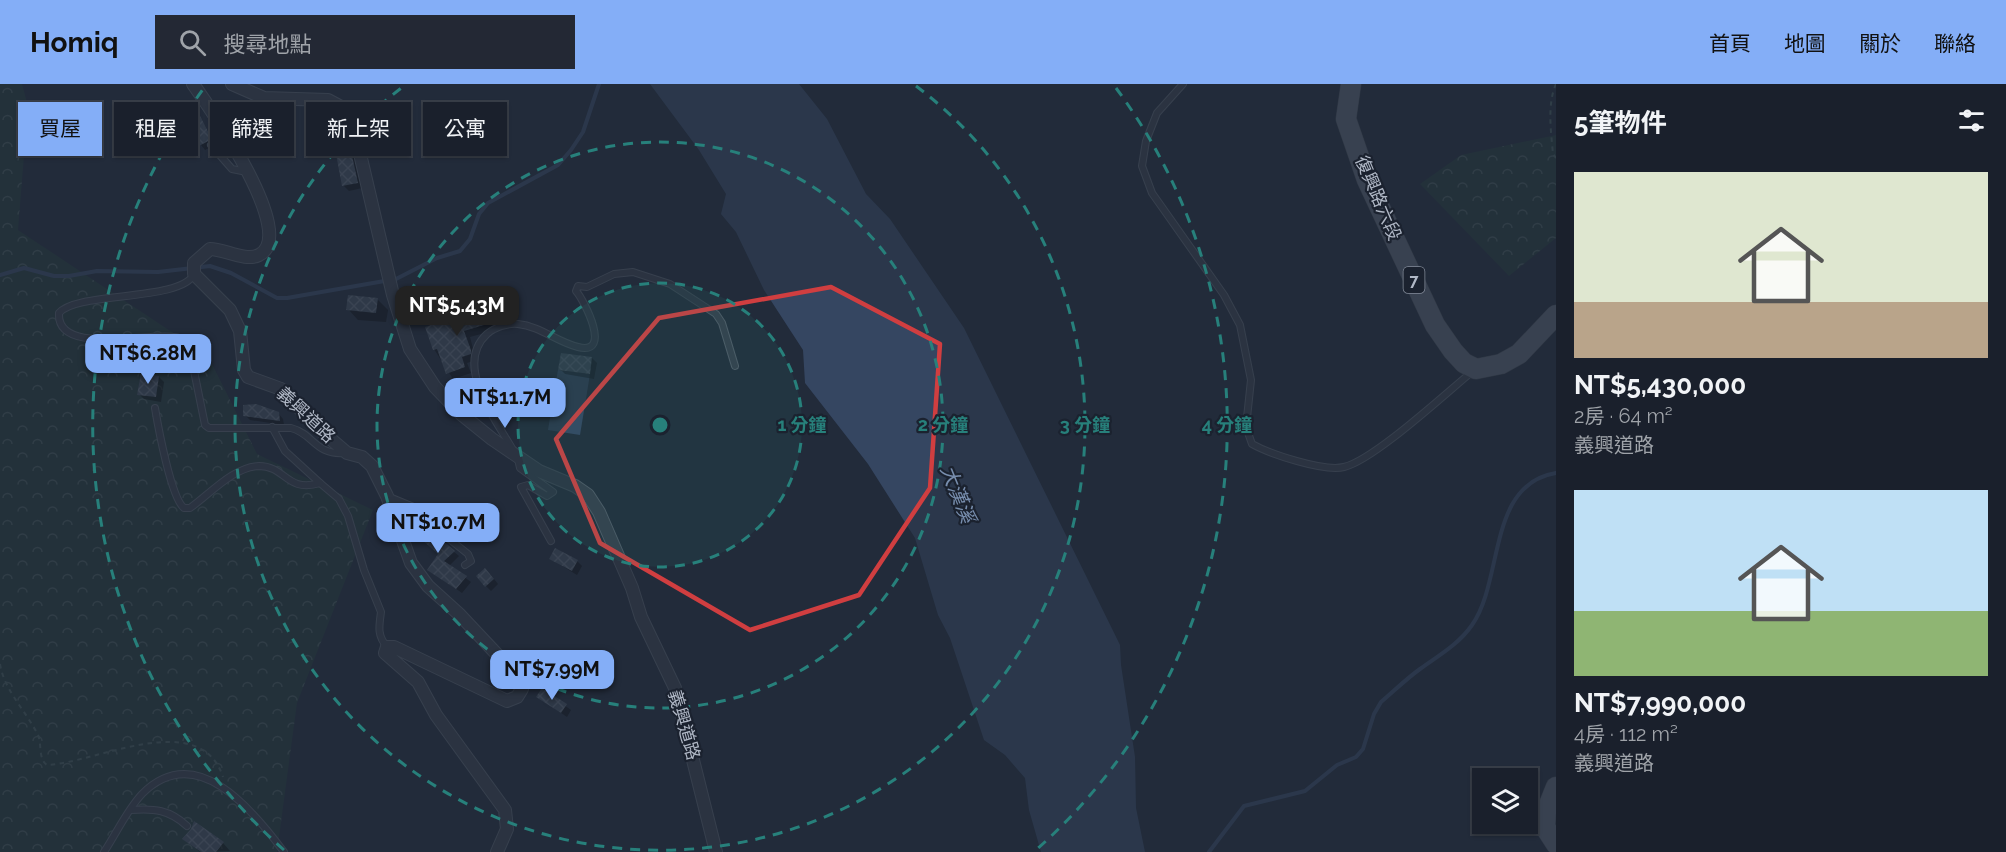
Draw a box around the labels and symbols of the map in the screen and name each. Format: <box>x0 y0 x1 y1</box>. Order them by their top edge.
street label: 復興路六段 <box>1351 152 1406 243</box>
road number: 7 <box>1404 267 1424 293</box>
pin: NT$5.43M <box>395 286 519 337</box>
pin: NT$6.28M <box>86 334 210 385</box>
pin: NT$11.7M <box>443 378 567 429</box>
street label: 義興道路 <box>273 382 340 447</box>
text: 1 分鐘 <box>777 414 827 435</box>
text: 2 分鐘 <box>918 414 968 435</box>
text: 3 分鐘 <box>1060 414 1110 435</box>
text: 4 分鐘 <box>1202 414 1252 435</box>
centre of rings <box>650 415 670 435</box>
water label: 大漢溪 <box>936 462 981 529</box>
pin: NT$10.7M <box>376 503 500 554</box>
pin: NT$7.99M <box>490 650 614 701</box>
street label: 義興道路 <box>664 687 704 762</box>

